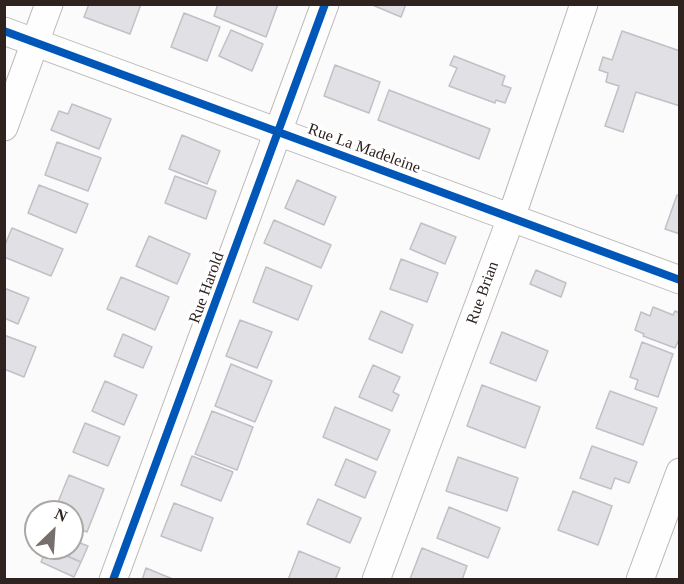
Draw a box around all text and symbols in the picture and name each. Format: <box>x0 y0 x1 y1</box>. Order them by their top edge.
street label: Rue La Madeleine <box>305 120 423 178</box>
street label: Rue Harold <box>185 250 229 326</box>
street label: Rue Brian <box>463 259 503 327</box>
north arrow <box>24 500 84 560</box>
text: N <box>52 505 70 525</box>

